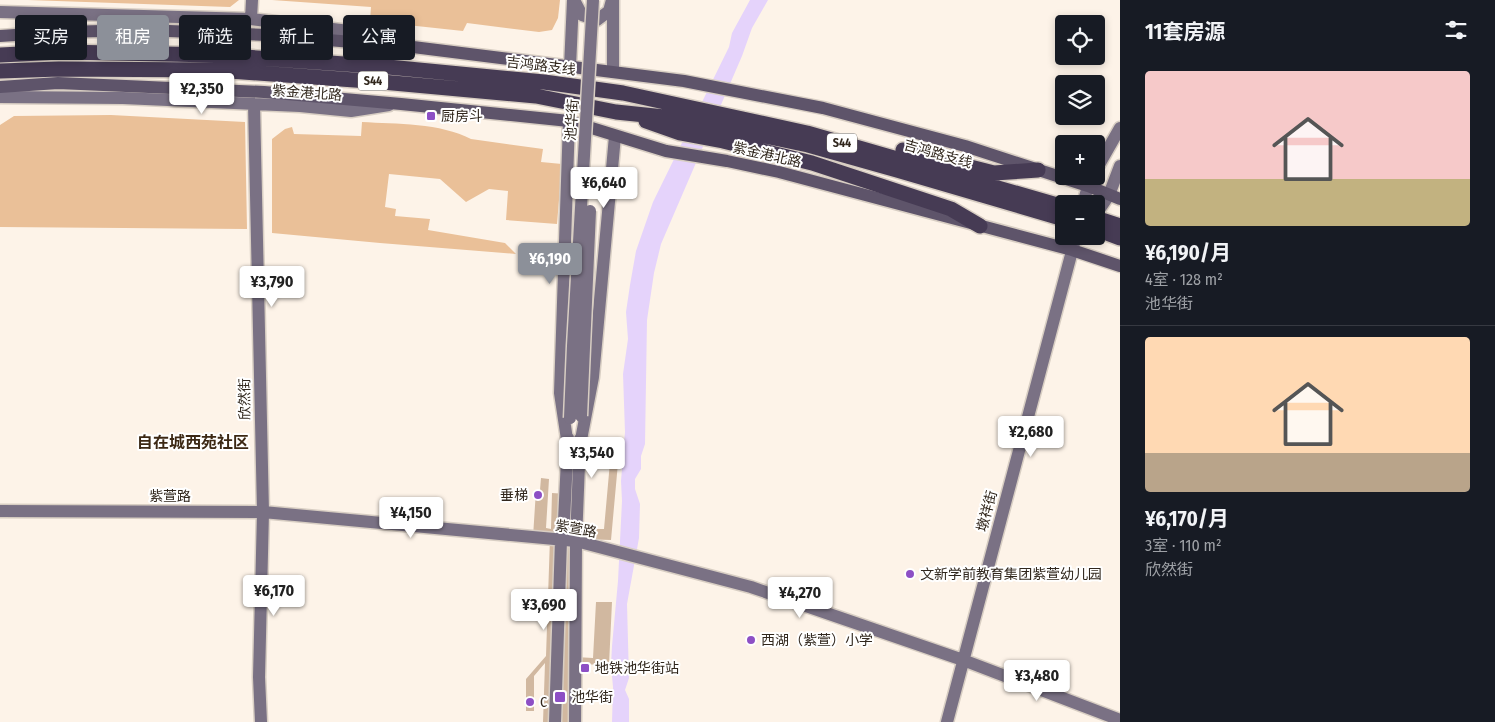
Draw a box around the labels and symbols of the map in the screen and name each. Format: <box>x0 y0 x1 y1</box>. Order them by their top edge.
street label: 吉鸿路支线 <box>505 53 577 79</box>
pin: ¥2,350 <box>161 72 243 115</box>
road number: S44 <box>358 72 388 90</box>
street label: 紫金港北路 <box>271 82 343 104</box>
street label: 池华街 <box>562 98 582 142</box>
place label: 厨房斗 <box>441 108 483 125</box>
marker: 厨房斗 <box>425 110 437 122</box>
road number: S44 <box>827 134 857 152</box>
street label: 吉鸿路支线 <box>902 136 974 172</box>
street label: 紫金港北路 <box>731 139 803 171</box>
pin: ¥6,640 <box>563 166 645 209</box>
pin: ¥6,190 <box>509 242 591 285</box>
pin: ¥3,790 <box>231 266 313 308</box>
street label: 欣然街 <box>236 378 254 420</box>
pin: ¥2,680 <box>990 416 1072 458</box>
district label: 自在城西苑社区 <box>137 433 249 452</box>
pin: ¥3,540 <box>551 436 633 479</box>
place label: 垂梯 <box>500 487 528 504</box>
street label: 紫萱路 <box>149 488 191 505</box>
marker: 垂梯 <box>532 489 544 501</box>
street label: 墩祥街 <box>973 489 1001 533</box>
pin: ¥4,150 <box>370 496 452 539</box>
street label: 紫萱路 <box>554 517 598 541</box>
place label: 文新学前教育集团紫萱幼儿园 <box>920 566 1102 583</box>
marker: 文新学前教育集团紫萱幼儿园 <box>904 568 916 580</box>
pin: ¥6,170 <box>233 574 315 617</box>
pin: ¥4,270 <box>759 576 841 619</box>
pin: ¥3,690 <box>503 588 585 631</box>
place label: 西湖（紫萱）小学 <box>761 632 873 649</box>
marker: 西湖（紫萱）小学 <box>745 634 757 646</box>
place label: 地铁池华街站 <box>595 660 679 677</box>
pin: ¥3,480 <box>996 660 1078 702</box>
marker: 地铁池华街站 <box>579 662 591 674</box>
place label: 池华街 <box>571 689 613 706</box>
marker: 池华街 <box>553 690 567 704</box>
place label: C <box>540 694 547 711</box>
marker: C <box>524 696 536 708</box>

